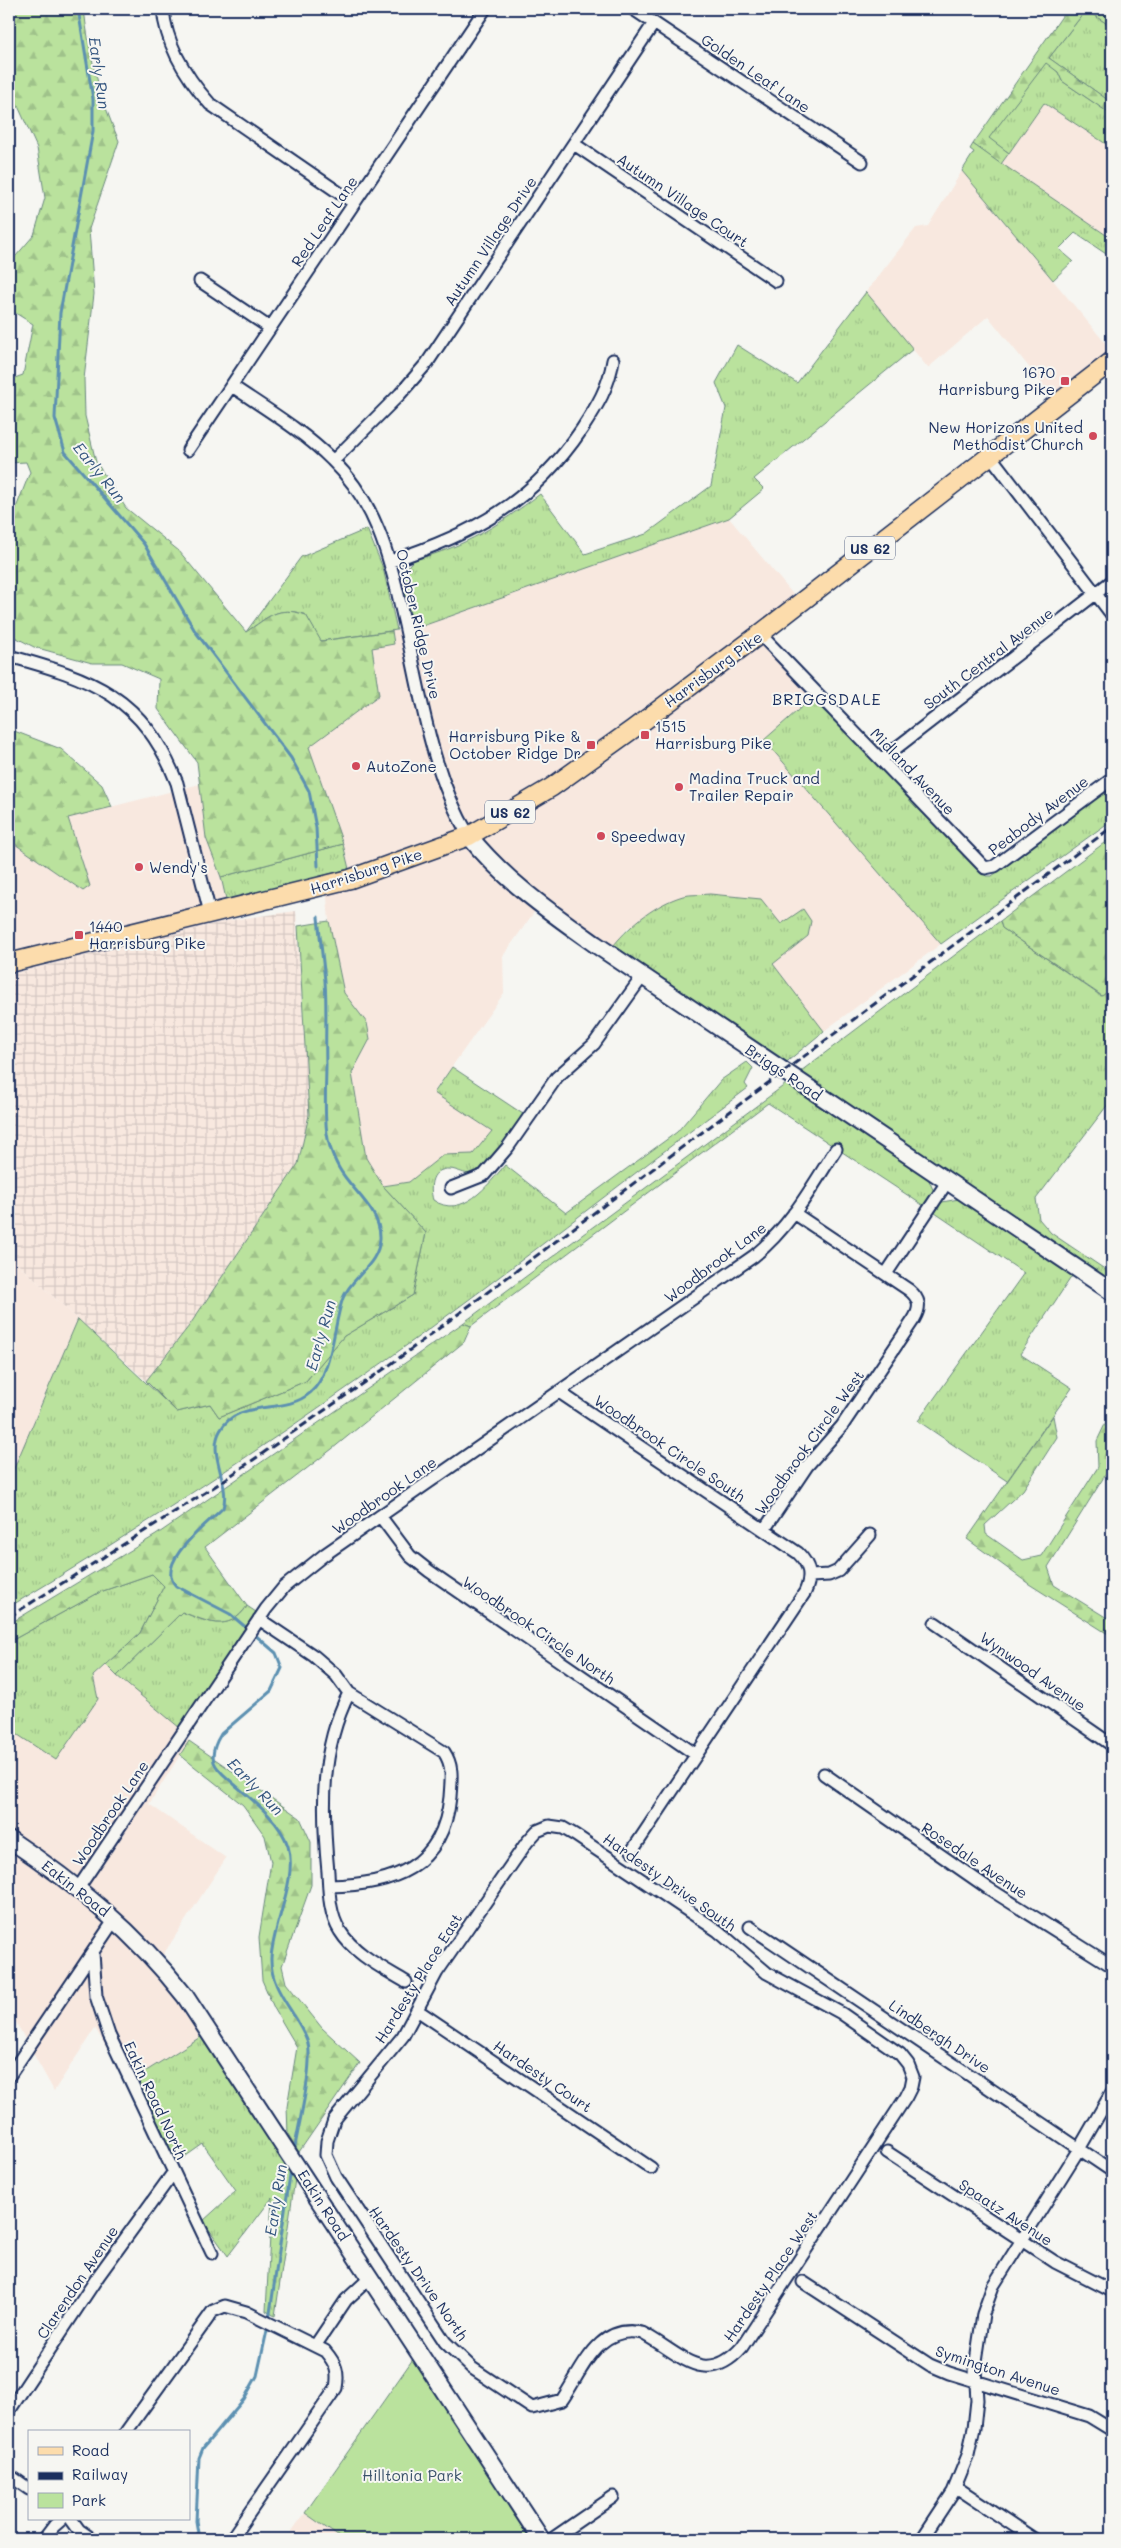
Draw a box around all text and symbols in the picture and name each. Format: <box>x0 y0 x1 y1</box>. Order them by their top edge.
street label: Golden Leaf Lane <box>697 29 815 117</box>
water label: Early Run <box>85 36 115 111</box>
street label: Autumn Village Court <box>613 149 753 251</box>
street label: Red Leaf Lane <box>286 172 362 270</box>
street label: Autumn Village Drive <box>439 172 541 310</box>
place label: 1670 Harrisburg Pike <box>938 362 1055 399</box>
marker: 1670 Harrisburg Pike <box>1059 375 1071 387</box>
place label: New Horizons United Methodist Church <box>929 417 1083 454</box>
marker: New Horizons United Methodist Church <box>1087 430 1099 442</box>
water label: Early Run <box>69 437 131 507</box>
road number: US 62 <box>845 536 895 560</box>
street label: October Ridge Drive <box>392 547 446 701</box>
street label: South Central Avenue <box>919 603 1057 713</box>
street label: Harrisburg Pike <box>660 627 766 711</box>
district label: BRIGGSDALE <box>772 688 882 709</box>
place label: 1515 Harrisburg Pike <box>655 716 772 753</box>
street label: Midland Avenue <box>866 723 960 819</box>
place label: Harrisburg Pike & October Ridge Dr <box>449 726 581 763</box>
marker: 1515 Harrisburg Pike <box>639 729 651 741</box>
marker: Harrisburg Pike & October Ridge Dr <box>585 739 597 751</box>
place label: AutoZone <box>366 756 437 776</box>
marker: AutoZone <box>350 760 362 772</box>
place label: Madina Truck and Trailer Repair <box>689 768 820 805</box>
street label: Peabody Avenue <box>984 771 1092 859</box>
marker: Madina Truck and Trailer Repair <box>673 781 685 793</box>
road number: US 62 <box>485 800 535 824</box>
place label: Speedway <box>611 826 686 846</box>
marker: Speedway <box>595 830 607 842</box>
street label: Harrisburg Pike <box>307 843 425 899</box>
place label: Wendy's <box>149 857 208 877</box>
marker: Wendy's <box>133 861 145 873</box>
place label: 1440 Harrisburg Pike <box>89 916 206 953</box>
marker: 1440 Harrisburg Pike <box>73 929 85 941</box>
street label: Briggs Road <box>742 1039 826 1105</box>
street label: Woodbrook Lane <box>660 1217 770 1307</box>
water label: Early Run <box>300 1297 340 1373</box>
street label: Woodbrook Circle West <box>750 1366 868 1518</box>
street label: Woodbrook Circle South <box>591 1390 749 1506</box>
street label: Woodbrook Lane <box>328 1452 440 1538</box>
street label: Woodbrook Circle North <box>459 1571 619 1689</box>
street label: Wynwood Avenue <box>976 1627 1090 1715</box>
water label: Early Run <box>223 1753 289 1819</box>
street label: Woodbrook Lane <box>67 1756 153 1870</box>
street label: Rosedale Avenue <box>918 1817 1032 1903</box>
street label: Hardesty Drive South <box>600 1829 740 1935</box>
street label: Eakin Road <box>38 1855 114 1921</box>
street label: Hardesty Place East <box>370 1909 466 2047</box>
street label: Lindbergh Drive <box>885 1995 995 2077</box>
street label: Hardesty Court <box>490 2036 596 2116</box>
street label: Eakin Road North <box>120 2038 192 2162</box>
water label: Early Run <box>259 2162 291 2237</box>
street label: Eakin Road <box>294 2166 354 2244</box>
street label: Spaatz Avenue <box>955 2174 1057 2250</box>
street label: Hardesty Drive North <box>365 2202 473 2344</box>
street label: Hardesty Place West <box>719 2206 821 2346</box>
street label: Clarendon Avenue <box>32 2222 122 2342</box>
street label: Symington Avenue <box>933 2340 1063 2400</box>
legend <box>28 2430 190 2520</box>
text: Road <box>72 2440 109 2460</box>
text: Railway <box>72 2464 128 2484</box>
park label: Hilltonia Park <box>362 2465 462 2485</box>
text: Park <box>72 2490 106 2510</box>

